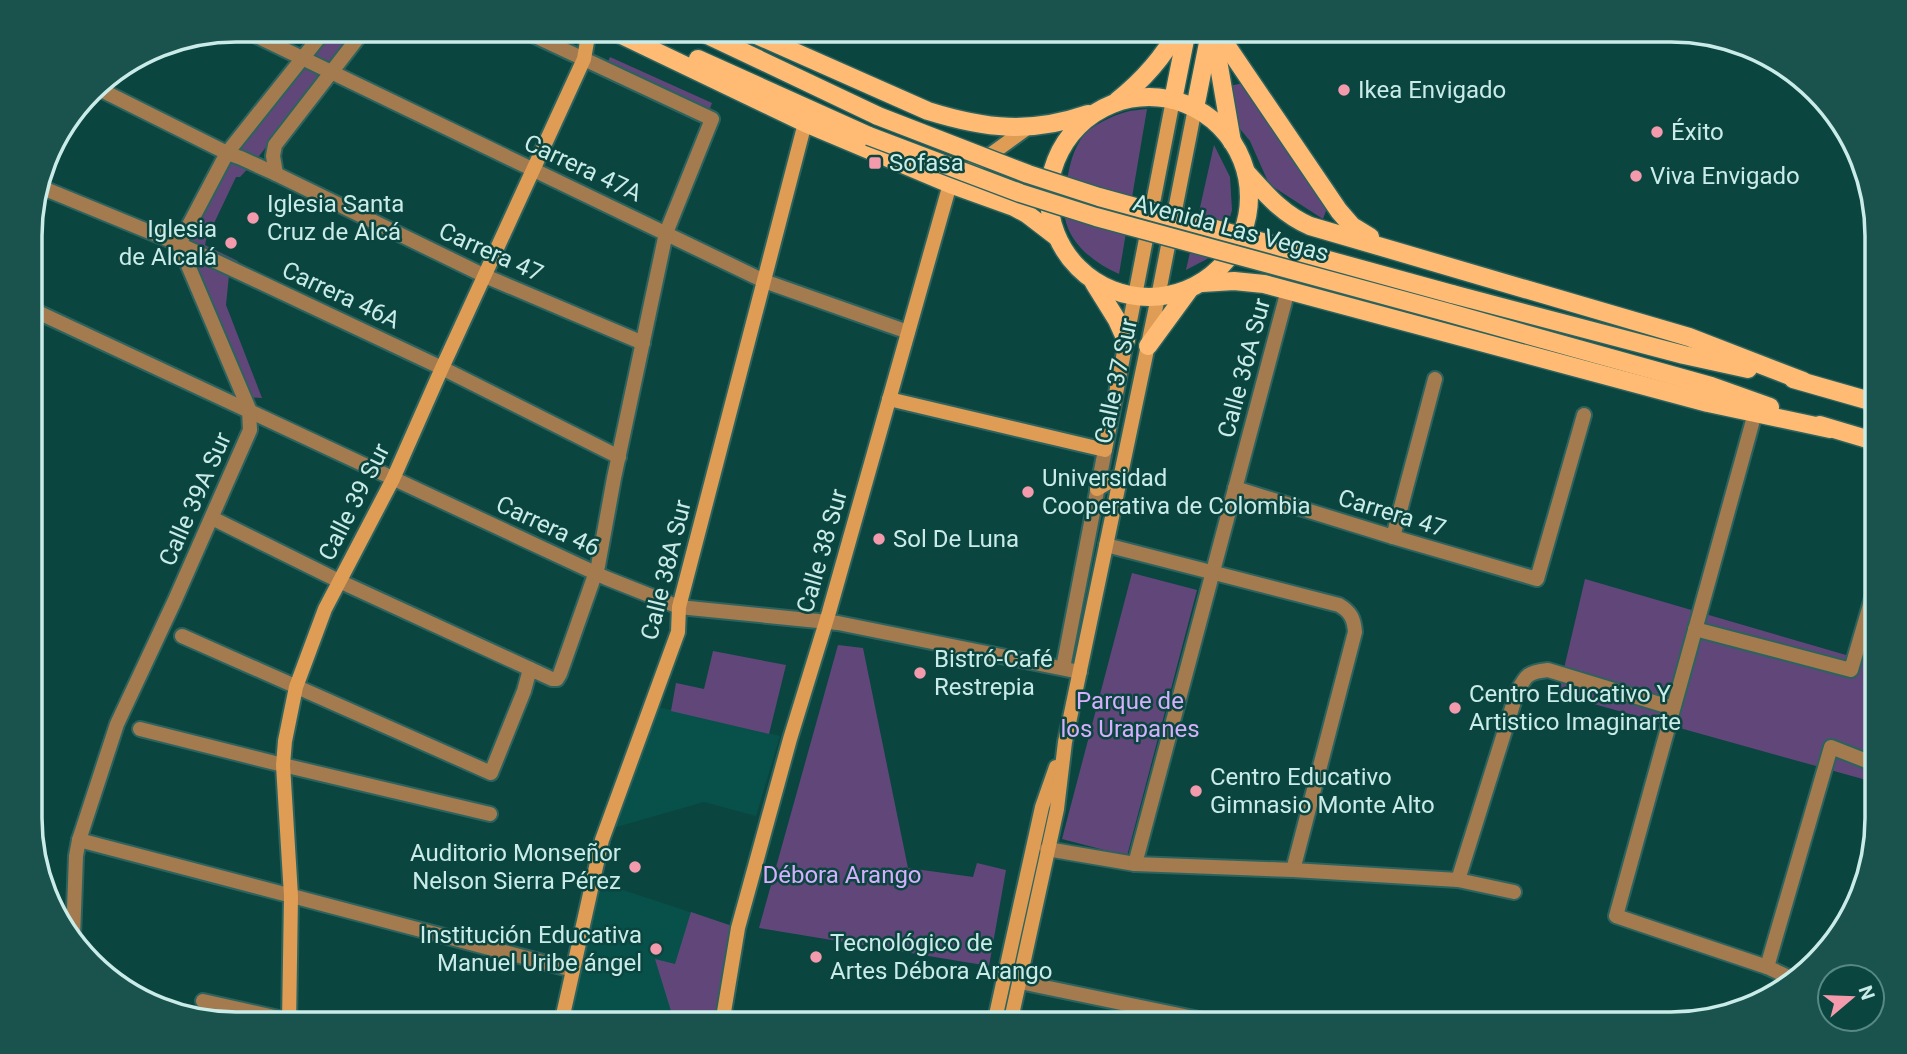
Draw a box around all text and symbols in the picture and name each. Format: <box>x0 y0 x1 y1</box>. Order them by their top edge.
place label: Ikea Envigado <box>1358 76 1506 104</box>
marker: Ikea Envigado <box>1336 82 1352 98</box>
place label: Éxito <box>1671 118 1724 146</box>
marker: Éxito <box>1649 124 1665 140</box>
street label: Carrera 47A <box>520 129 647 208</box>
place label: Sofasa <box>889 149 964 177</box>
marker: Sofasa <box>867 155 883 171</box>
place label: Viva Envigado <box>1650 162 1800 190</box>
marker: Viva Envigado <box>1628 168 1644 184</box>
street label: Avenida Las Vegas <box>1130 188 1332 268</box>
place label: Iglesia Santa Cruz de Alcá <box>267 190 404 246</box>
marker: Iglesia Santa Cruz de Alcá <box>245 210 261 226</box>
place label: Iglesia de Alcalá <box>119 215 217 271</box>
street label: Carrera 47 <box>435 217 547 287</box>
marker: Iglesia de Alcalá <box>223 235 239 251</box>
street label: Carrera 46A <box>278 256 405 335</box>
street label: Calle 36A Sur <box>1212 295 1276 441</box>
street label: Calle 37 Sur <box>1089 316 1143 446</box>
street label: Calle 39A Sur <box>153 428 237 570</box>
street label: Calle 39 Sur <box>313 439 395 565</box>
place label: Universidad Cooperativa de Colombia <box>1042 464 1311 520</box>
street label: Carrera 47 <box>1335 483 1449 543</box>
marker: Universidad Cooperativa de Colombia <box>1020 484 1036 500</box>
street label: Calle 38 Sur <box>791 486 853 616</box>
street label: Carrera 46 <box>492 490 604 562</box>
street label: Calle 38A Sur <box>635 497 697 643</box>
place label: Sol De Luna <box>893 525 1019 553</box>
marker: Sol De Luna <box>871 531 887 547</box>
place label: Bistró-Café Restrepia <box>934 645 1053 701</box>
marker: Bistró-Café Restrepia <box>912 665 928 681</box>
place label: Centro Educativo Y Artistico Imaginarte <box>1469 680 1681 736</box>
park label: Parque de los Urapanes <box>1060 687 1200 743</box>
marker: Centro Educativo Y Artistico Imaginarte <box>1447 700 1463 716</box>
place label: Centro Educativo Gimnasio Monte Alto <box>1210 763 1435 819</box>
marker: Centro Educativo Gimnasio Monte Alto <box>1188 783 1204 799</box>
place label: Auditorio Monseñor Nelson Sierra Pérez <box>410 839 621 895</box>
marker: Auditorio Monseñor Nelson Sierra Pérez <box>627 859 643 875</box>
park label: Débora Arango <box>762 861 922 889</box>
place label: Institución Educativa Manuel Uribe ángel <box>420 921 642 977</box>
place label: Tecnológico de Artes Débora Arango <box>830 929 1052 985</box>
marker: Institución Educativa Manuel Uribe ángel <box>648 941 664 957</box>
marker: Tecnológico de Artes Débora Arango <box>808 949 824 965</box>
north arrow <box>1816 963 1886 1033</box>
text: N <box>1854 983 1880 1003</box>

